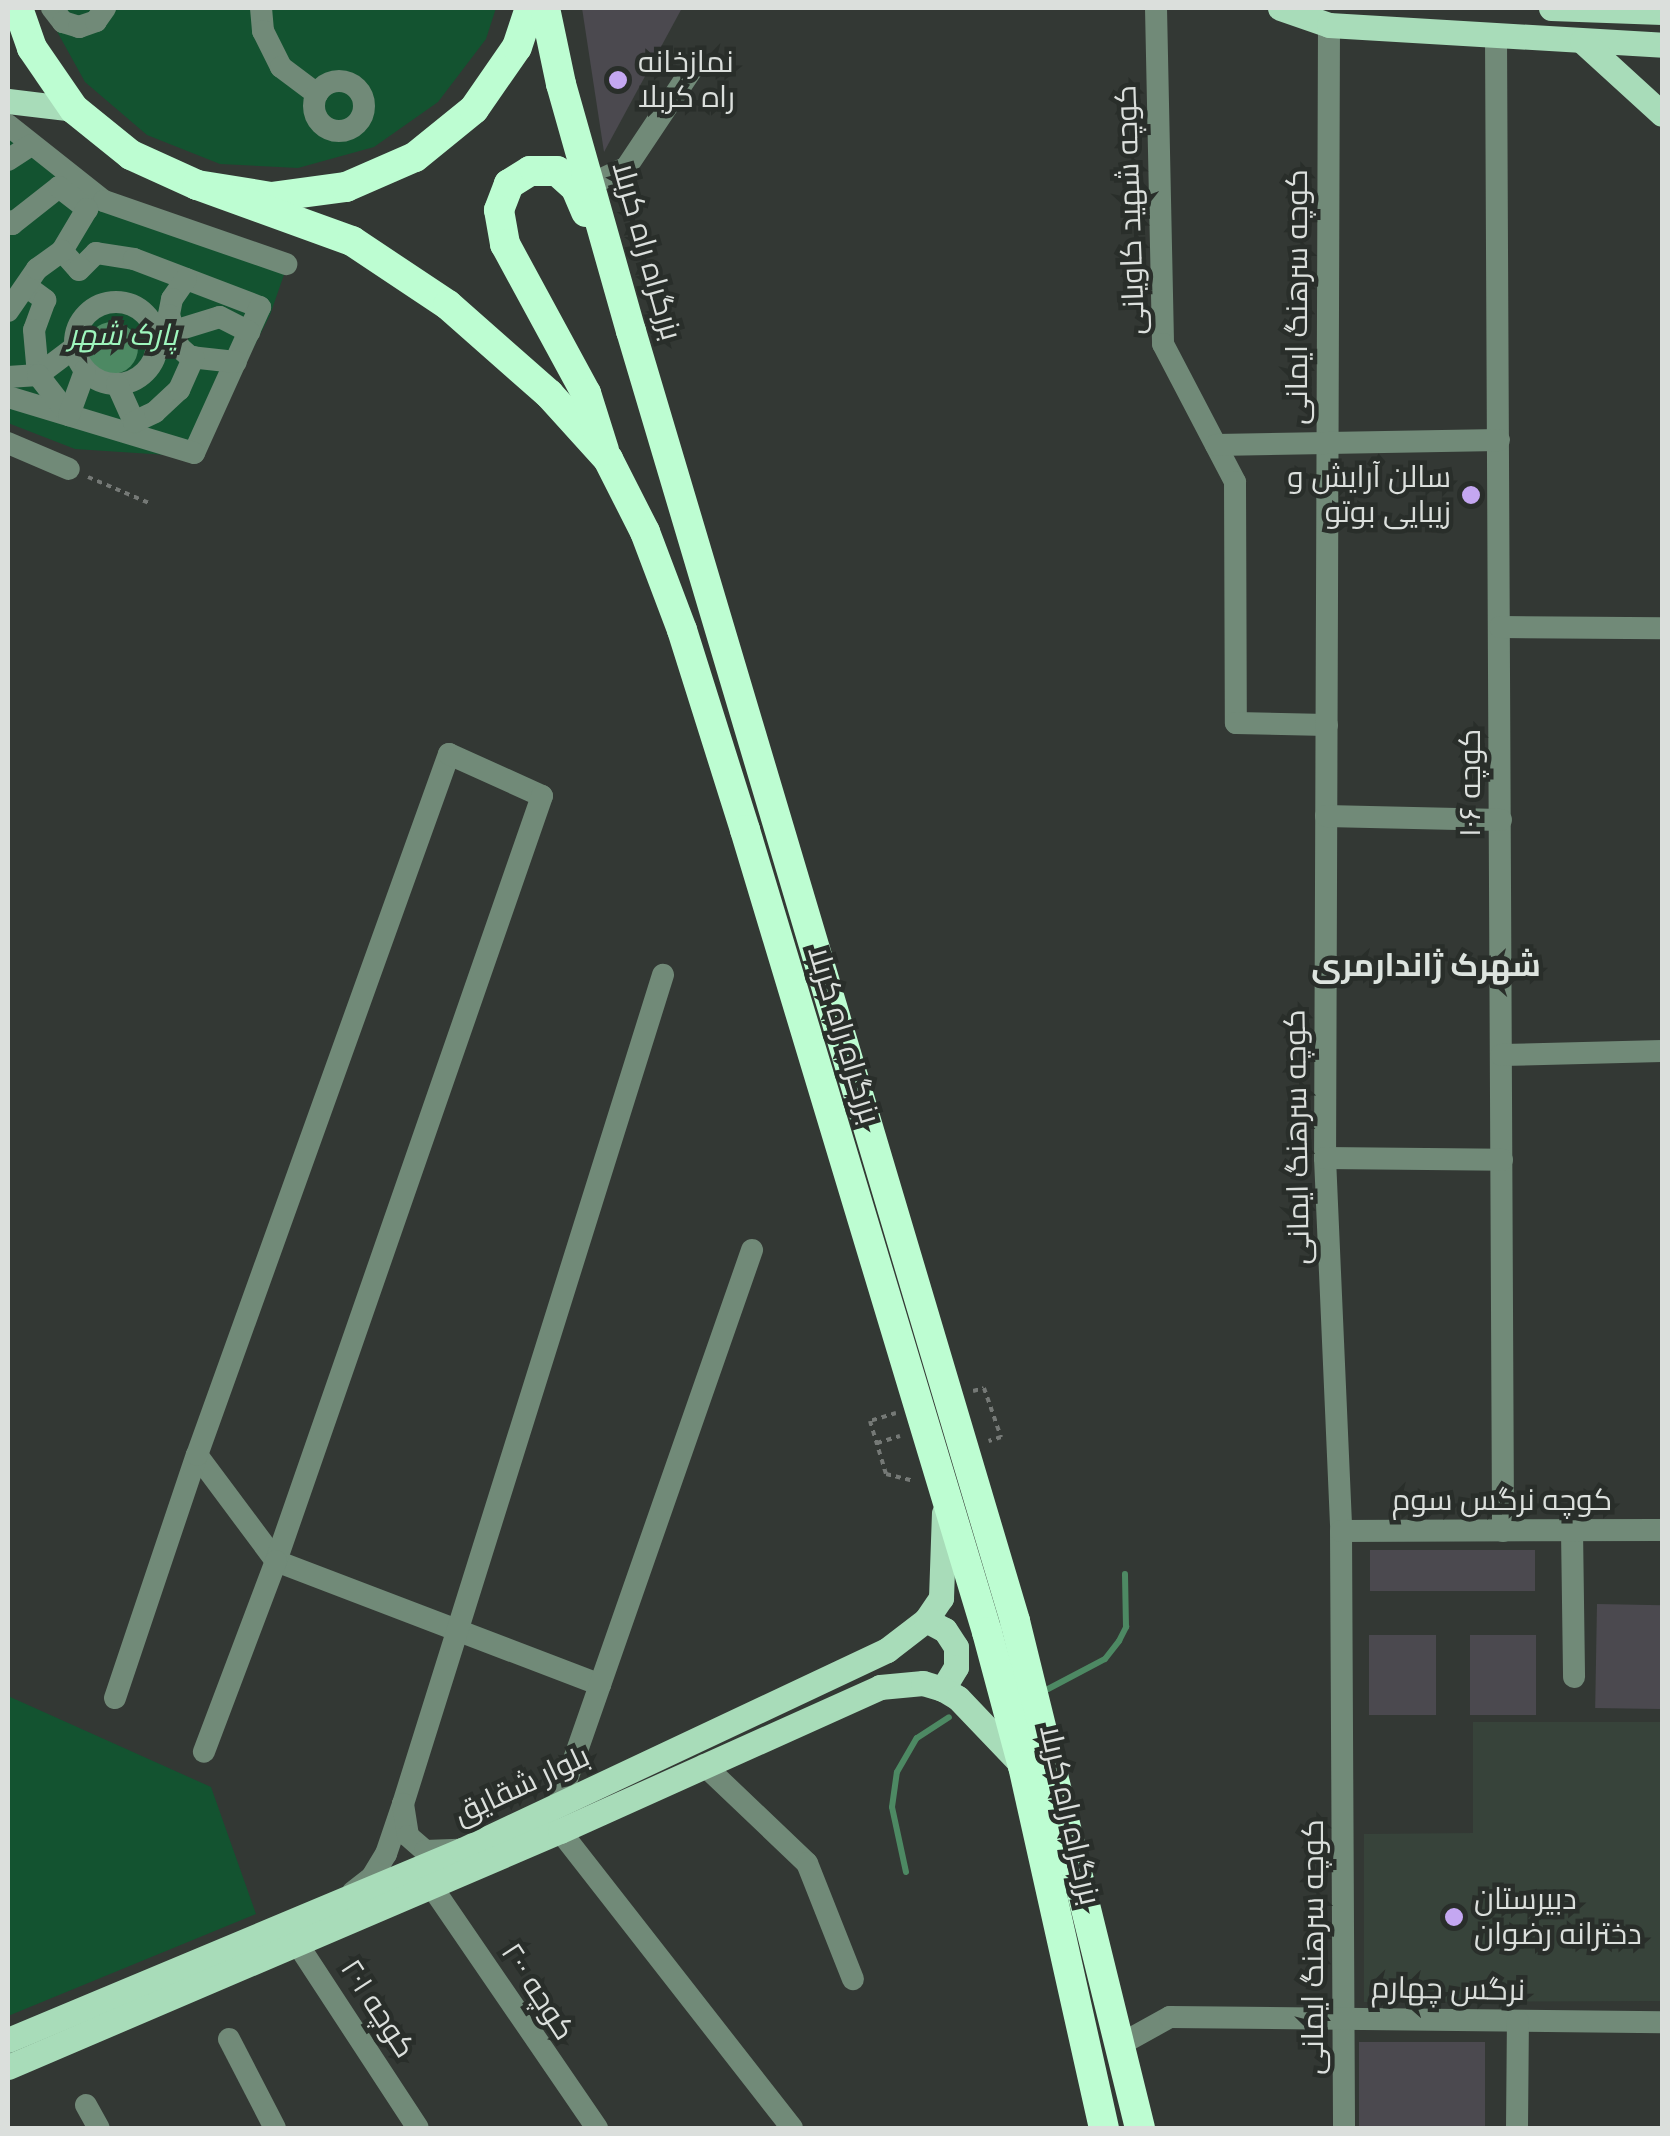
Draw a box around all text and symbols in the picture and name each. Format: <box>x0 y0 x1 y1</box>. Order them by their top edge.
place label: نمازخانه راه کربلا <box>638 45 735 116</box>
marker: نمازخانه راه کربلا <box>607 69 629 91</box>
street label: کوچه شهید کاویانی <box>1109 84 1153 336</box>
street label: بزرگراه راه کربلا <box>603 158 689 344</box>
street label: کوچه سرهنگ ایمانی <box>1280 169 1316 425</box>
park label: پارک شهر <box>68 318 178 354</box>
place label: سالن آرایش و زیبایی بوتو <box>1287 460 1451 530</box>
marker: سالن آرایش و زیبایی بوتو <box>1460 484 1482 506</box>
street label: کوچه ۱۰۶ <box>1453 729 1489 837</box>
street label: بزرگراه راه کربلا <box>799 942 887 1128</box>
district label: شهرک ژاندارمری <box>1311 948 1541 986</box>
street label: کوچه سرهنگ ایمانی <box>1278 1009 1318 1265</box>
street label: کوچه نرگس سوم <box>1392 1483 1612 1519</box>
street label: بزرگراه راه کربلا <box>1031 1721 1107 1909</box>
street label: بلوار شقایق <box>448 1739 596 1833</box>
street label: کوچه سرهنگ ایمانی <box>1296 1819 1332 2075</box>
place label: دبیرستان دخترانه رضوان <box>1474 1882 1642 1952</box>
marker: دبیرستان دخترانه رضوان <box>1443 1906 1465 1928</box>
street label: کوچه ۲۰۰ <box>492 1937 582 2047</box>
street label: کوچه ۲۰۱ <box>332 1953 422 2065</box>
street label: نرگس چهارم <box>1371 1971 1525 2009</box>

